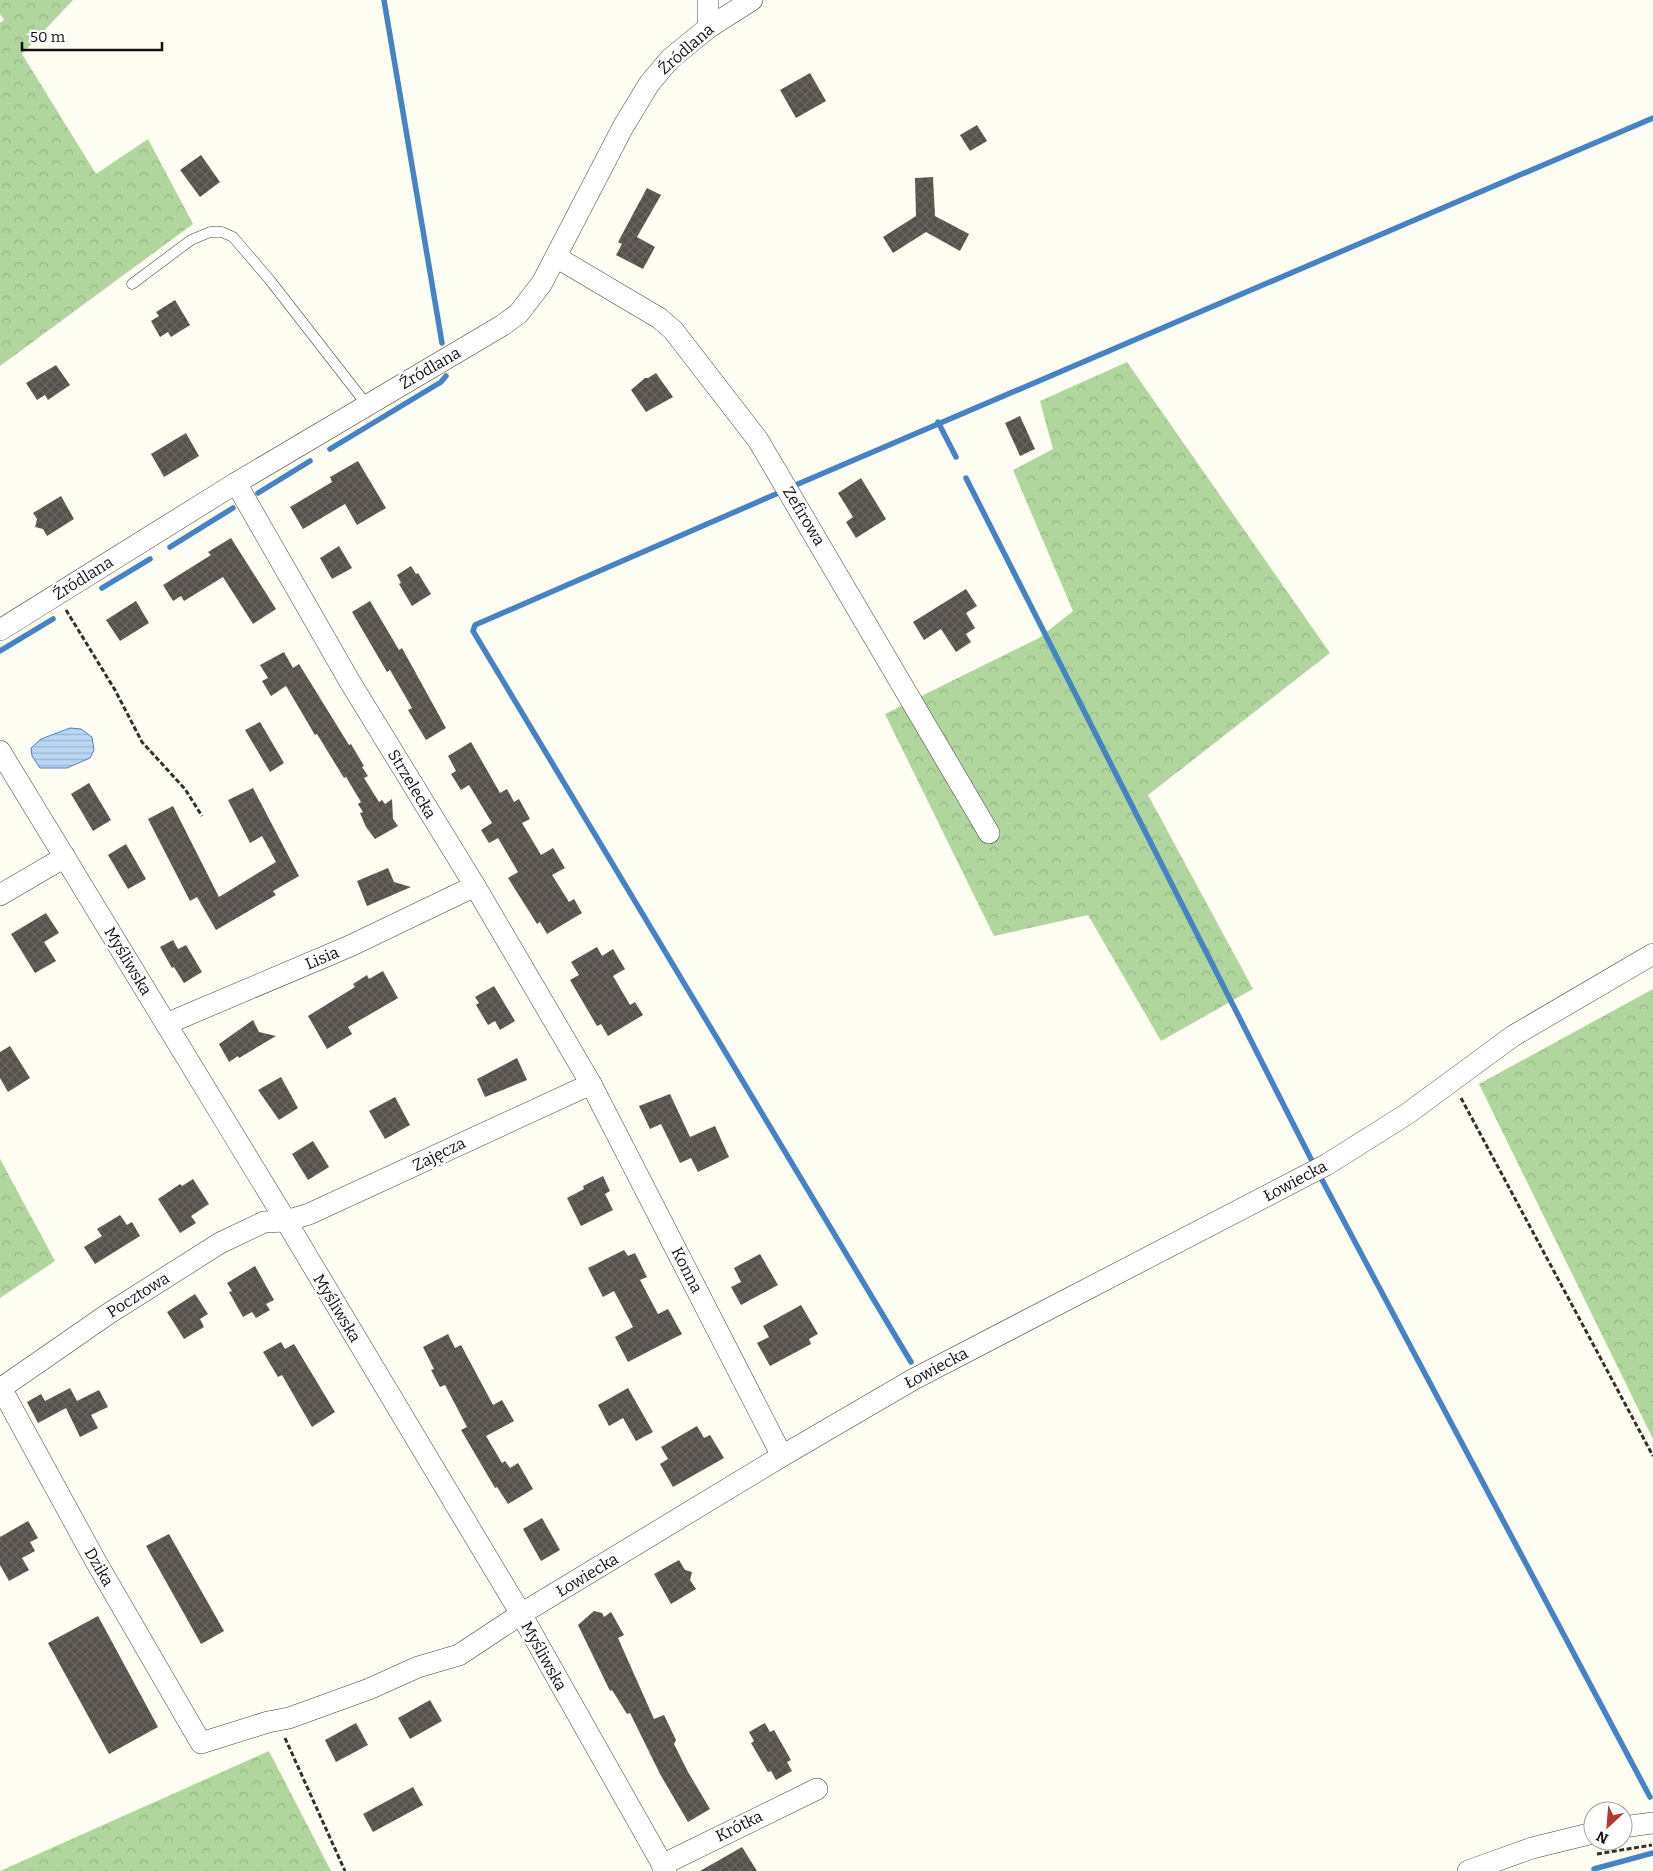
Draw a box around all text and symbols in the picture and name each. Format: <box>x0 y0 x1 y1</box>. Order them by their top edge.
street label: Źródlana <box>654 19 718 78</box>
scale bar <box>22 20 162 52</box>
text: 50 m <box>30 28 66 46</box>
street label: Źródlana <box>396 342 464 393</box>
street label: Zefirowa <box>779 483 829 549</box>
street label: Źródlana <box>49 551 117 604</box>
street label: Strzelecka <box>384 746 440 822</box>
street label: Myśliwska <box>100 923 156 999</box>
street label: Lisia <box>302 942 342 973</box>
street label: Zajęcza <box>409 1133 469 1175</box>
street label: Łowiecka <box>1260 1156 1330 1206</box>
street label: Konna <box>667 1244 707 1296</box>
street label: Pocztowa <box>103 1268 173 1322</box>
street label: Myśliwska <box>309 1270 365 1346</box>
street label: Łowiecka <box>901 1343 971 1393</box>
street label: Dzika <box>80 1544 118 1590</box>
street label: Łowiecka <box>552 1549 622 1601</box>
street label: Myśliwska <box>517 1618 571 1694</box>
north arrow <box>1583 1801 1633 1851</box>
street label: Krótka <box>712 1806 766 1845</box>
text: N <box>1594 1827 1611 1847</box>

